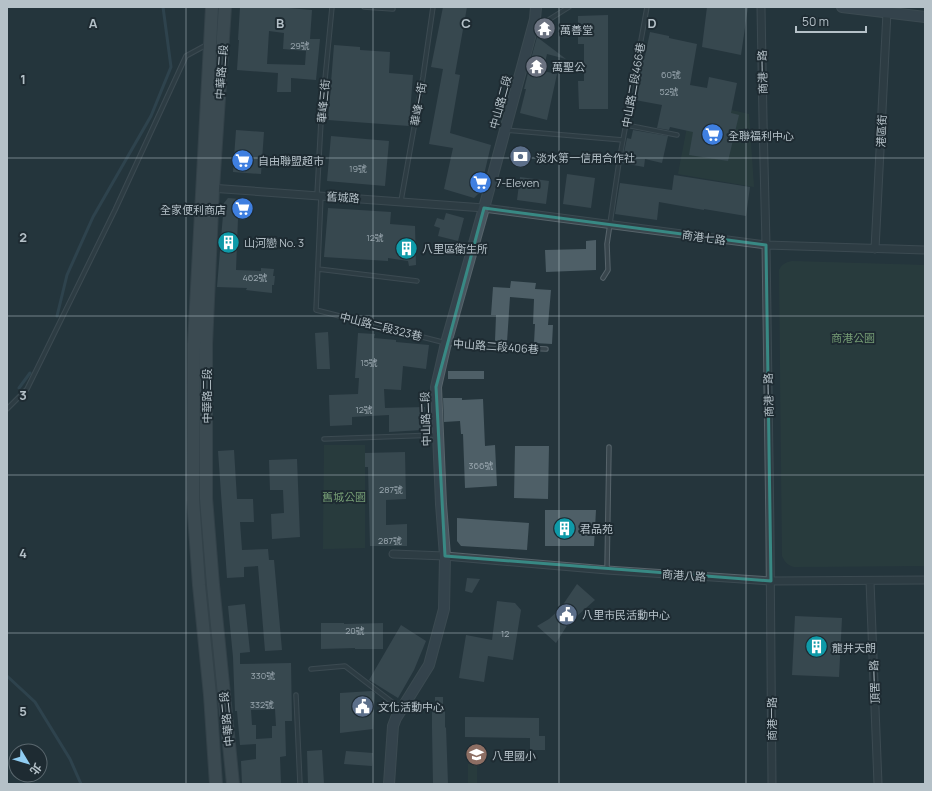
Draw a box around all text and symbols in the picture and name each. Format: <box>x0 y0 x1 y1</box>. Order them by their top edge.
scale bar <box>796 8 866 34</box>
text: 50 m <box>802 13 829 30</box>
text: A <box>89 14 98 32</box>
text: B <box>276 14 284 32</box>
text: C <box>461 14 471 32</box>
text: D <box>647 14 657 32</box>
temple icon: 萬善堂 <box>531 16 557 42</box>
place label: 萬善堂 <box>560 22 593 37</box>
house number: 29號 <box>290 39 310 52</box>
street label: 中山路二段466巷 <box>618 41 648 129</box>
street label: 中華路二段 <box>212 44 230 100</box>
street label: 商港一路 <box>754 50 770 94</box>
temple icon: 萬聖公 <box>524 53 550 79</box>
place label: 萬聖公 <box>552 59 585 74</box>
house number: 60號 <box>661 68 681 81</box>
text: 1 <box>20 70 26 88</box>
street label: 中山路二段 <box>486 73 514 131</box>
street label: 華峰三街 <box>314 78 332 124</box>
street label: 華峰一街 <box>407 81 429 127</box>
house number: 52號 <box>659 85 679 98</box>
street label: 港區街 <box>873 114 889 148</box>
supermarket icon: 全聯福利中心 <box>700 122 726 148</box>
place label: 全聯福利中心 <box>728 128 794 143</box>
bank icon: 淡水第一信用合作社 <box>508 144 534 170</box>
supermarket icon: 自由聯盟超市 <box>229 147 255 173</box>
place label: 淡水第一信用合作社 <box>536 150 635 165</box>
place label: 自由聯盟超市 <box>258 153 324 168</box>
house number: 19號 <box>349 162 367 175</box>
supermarket icon: 7-Eleven <box>468 169 494 195</box>
place label: 7-Eleven <box>496 175 539 190</box>
street label: 舊城路 <box>326 188 360 206</box>
supermarket icon: 全家便利商店 <box>229 196 255 222</box>
place label: 全家便利商店 <box>160 202 226 217</box>
street label: 商港七路 <box>681 227 727 247</box>
text: 2 <box>19 228 27 246</box>
building icon: 山河戀 No. 3 <box>216 229 242 255</box>
house number: 12號 <box>366 231 384 244</box>
place label: 山河戀 No. 3 <box>244 235 304 250</box>
building icon: 八里區衛生所 <box>393 235 419 261</box>
place label: 八里區衛生所 <box>422 241 488 256</box>
house number: 462號 <box>242 271 268 284</box>
street label: 中山路二段323巷 <box>338 309 424 343</box>
park label: 商港公園 <box>831 330 875 345</box>
street label: 中山路二段406巷 <box>453 336 539 356</box>
house number: 15號 <box>360 356 378 369</box>
street label: 中華路二段 <box>199 369 214 424</box>
street label: 商港一路 <box>760 373 776 417</box>
text: 3 <box>19 386 27 404</box>
street label: 中山路二段 <box>417 391 433 447</box>
house number: 12號 <box>355 403 373 416</box>
house number: 366號 <box>468 459 494 472</box>
house number: 287號 <box>379 483 403 496</box>
park label: 舊城公園 <box>322 489 366 504</box>
building icon: 君品苑 <box>552 515 578 541</box>
place label: 君品苑 <box>580 521 613 536</box>
house number: 287號 <box>378 534 402 547</box>
text: 4 <box>19 544 27 562</box>
street label: 商港八路 <box>662 566 706 584</box>
public building icon: 八里市民活動中心 <box>554 601 580 627</box>
place label: 八里市民活動中心 <box>582 607 670 622</box>
house number: 20號 <box>345 624 365 637</box>
house number: 12 <box>501 627 509 640</box>
building icon: 龍井天朗 <box>804 634 830 660</box>
place label: 龍井天朗 <box>832 640 876 655</box>
street label: 頂罟一路 <box>866 660 882 704</box>
house number: 330號 <box>251 669 275 682</box>
street label: 中華路二段 <box>216 691 236 747</box>
public building icon: 文化活動中心 <box>349 693 375 719</box>
street label: 商港一路 <box>764 697 779 741</box>
house number: 332號 <box>250 698 274 711</box>
place label: 文化活動中心 <box>378 699 444 714</box>
text: 5 <box>19 702 27 720</box>
school or university icon: 八里國小 <box>463 742 489 768</box>
north arrow <box>8 743 48 783</box>
place label: 八里國小 <box>492 748 536 763</box>
text: 北 <box>27 761 46 778</box>

